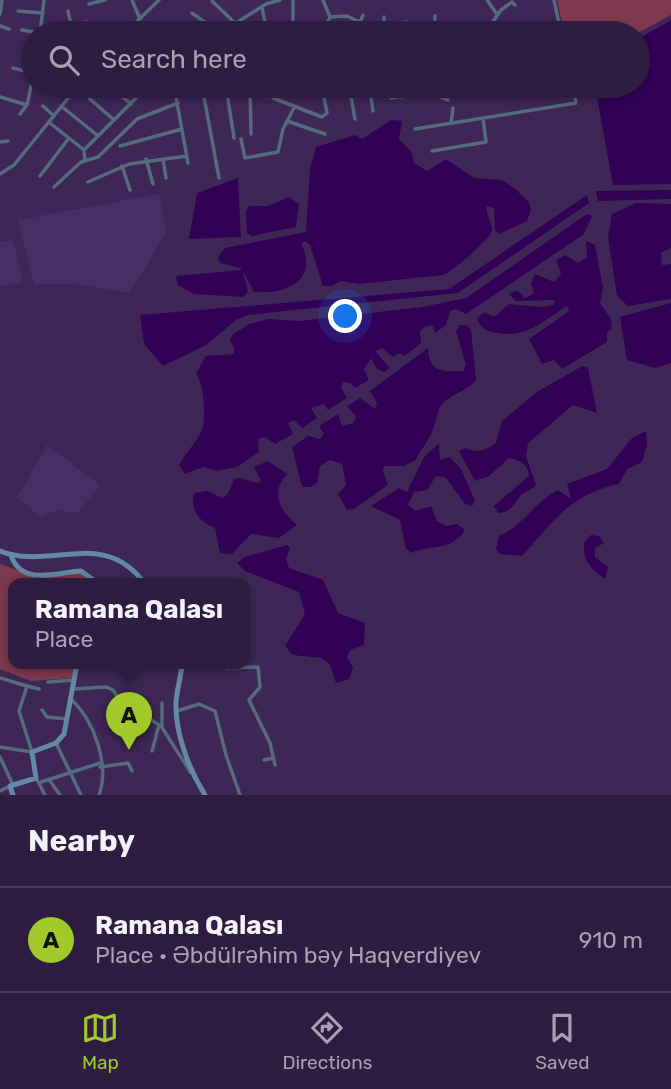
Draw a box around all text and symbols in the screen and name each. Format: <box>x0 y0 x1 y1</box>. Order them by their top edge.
search box <box>21 21 650 98</box>
icon: search <box>45 41 83 79</box>
text: Search here <box>101 44 247 75</box>
your location <box>328 299 362 333</box>
popup <box>8 578 250 669</box>
text: Ramana Qalası <box>35 594 223 625</box>
text: Place <box>35 625 93 653</box>
pin: A <box>106 692 152 750</box>
text: Nearby <box>28 823 135 859</box>
text: Ramana Qalası <box>95 910 284 941</box>
text: A <box>43 926 59 954</box>
text: 910 m <box>579 926 643 954</box>
text: Place · Əbdülrəhim bəy Haqverdiyev <box>95 941 481 969</box>
tab: Map <box>81 1009 119 1074</box>
tab: Directions <box>282 1009 372 1074</box>
tab: Saved <box>535 1009 590 1074</box>

